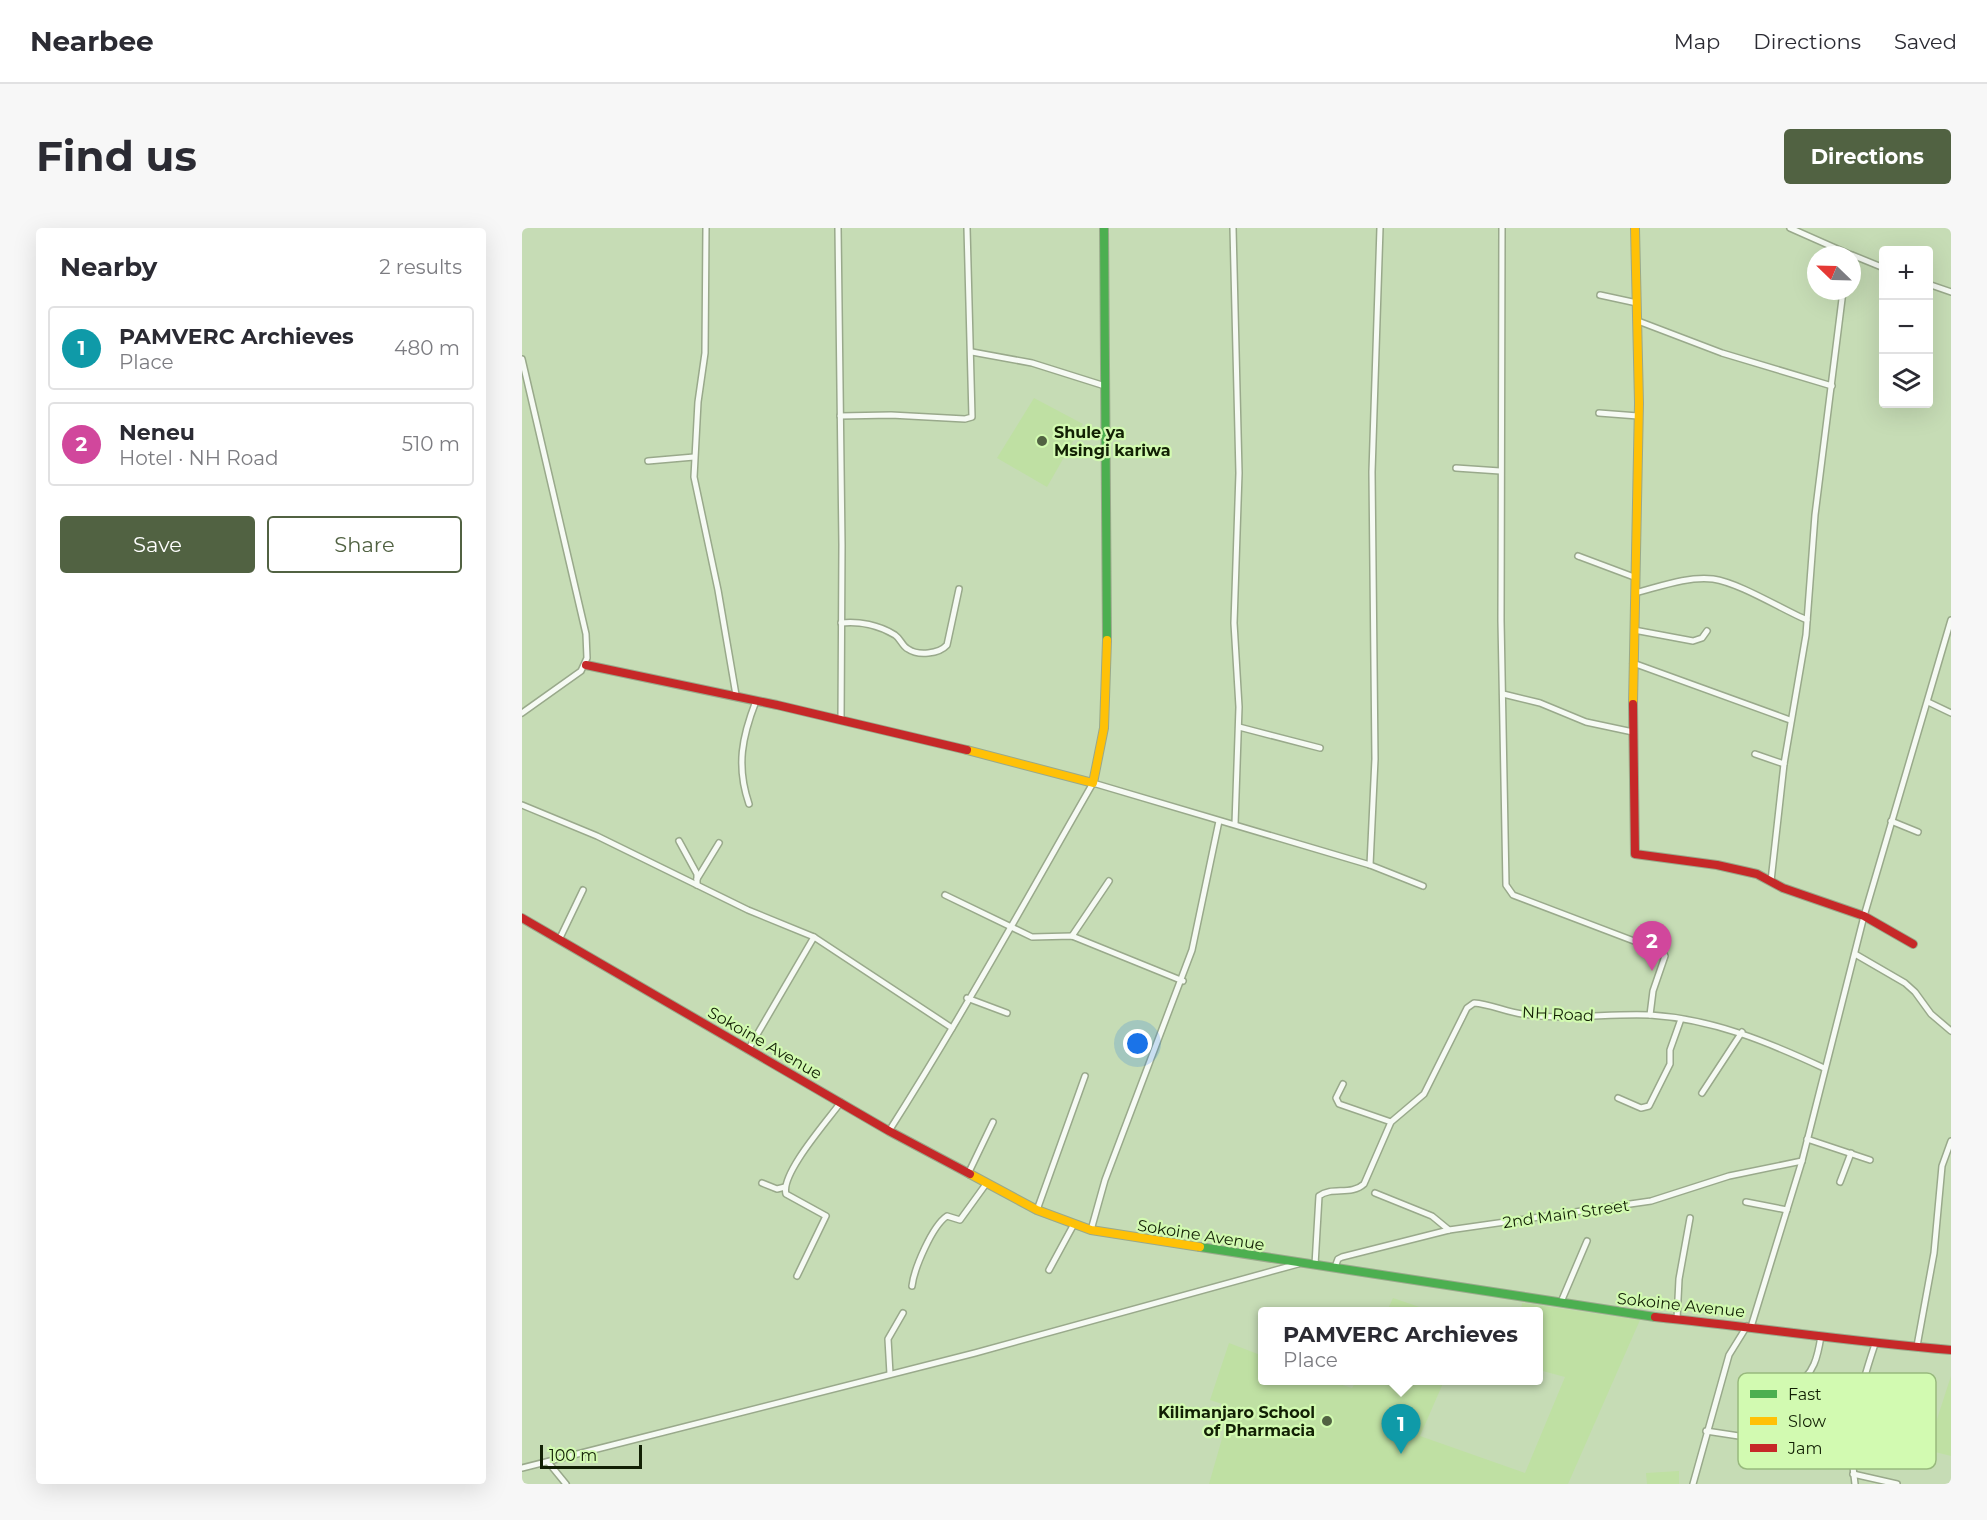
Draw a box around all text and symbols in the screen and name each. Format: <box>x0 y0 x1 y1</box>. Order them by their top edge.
text: Nearbee <box>30 24 154 58</box>
text: Map <box>1674 29 1720 54</box>
text: Directions <box>1753 29 1861 54</box>
text: Saved <box>1894 29 1957 54</box>
button: Directions <box>1784 129 1951 184</box>
text: Find us <box>36 130 197 182</box>
north arrow <box>1807 246 1861 300</box>
map controls <box>1879 246 1933 408</box>
button: + <box>1879 246 1933 300</box>
text: Nearby <box>60 251 157 283</box>
text: 2 results <box>379 255 462 279</box>
button: − <box>1879 300 1933 354</box>
text: PAMVERC Archieves <box>119 323 354 350</box>
text: 1 <box>78 336 85 360</box>
text: 480 m <box>394 336 460 360</box>
text: Place <box>119 350 174 374</box>
button: layers <box>1879 354 1933 408</box>
text: Neneu <box>119 419 195 446</box>
place label: Shule ya Msingi kariwa <box>1054 423 1171 460</box>
text: 2 <box>76 432 87 456</box>
text: 510 m <box>402 432 460 456</box>
marker: Shule ya Msingi kariwa <box>1035 434 1049 448</box>
text: Hotel · NH Road <box>119 446 279 470</box>
button: Save <box>60 516 255 573</box>
button: Share <box>267 516 462 573</box>
pin: 2 <box>1632 922 1672 971</box>
street label: Sokoine Avenue <box>705 1003 825 1083</box>
street label: NH Road <box>1522 1003 1594 1025</box>
your location <box>1123 1029 1152 1058</box>
street label: 2nd Main Street <box>1502 1196 1631 1232</box>
street label: Sokoine Avenue <box>1136 1216 1266 1254</box>
street label: Sokoine Avenue <box>1616 1289 1746 1321</box>
popup <box>1258 1307 1543 1385</box>
text: PAMVERC Archieves <box>1283 1321 1518 1348</box>
text: Place <box>1283 1348 1338 1372</box>
legend <box>1738 1373 1936 1469</box>
text: Fast <box>1788 1385 1822 1404</box>
place label: Kilimanjaro School of Pharmacia <box>1158 1403 1315 1440</box>
pin: 1 <box>1382 1404 1420 1454</box>
text: Slow <box>1788 1412 1826 1431</box>
marker: Kilimanjaro School of Pharmacia <box>1320 1414 1334 1428</box>
text: Jam <box>1787 1439 1822 1458</box>
scale bar <box>540 1442 642 1470</box>
text: 100 m <box>549 1446 597 1465</box>

